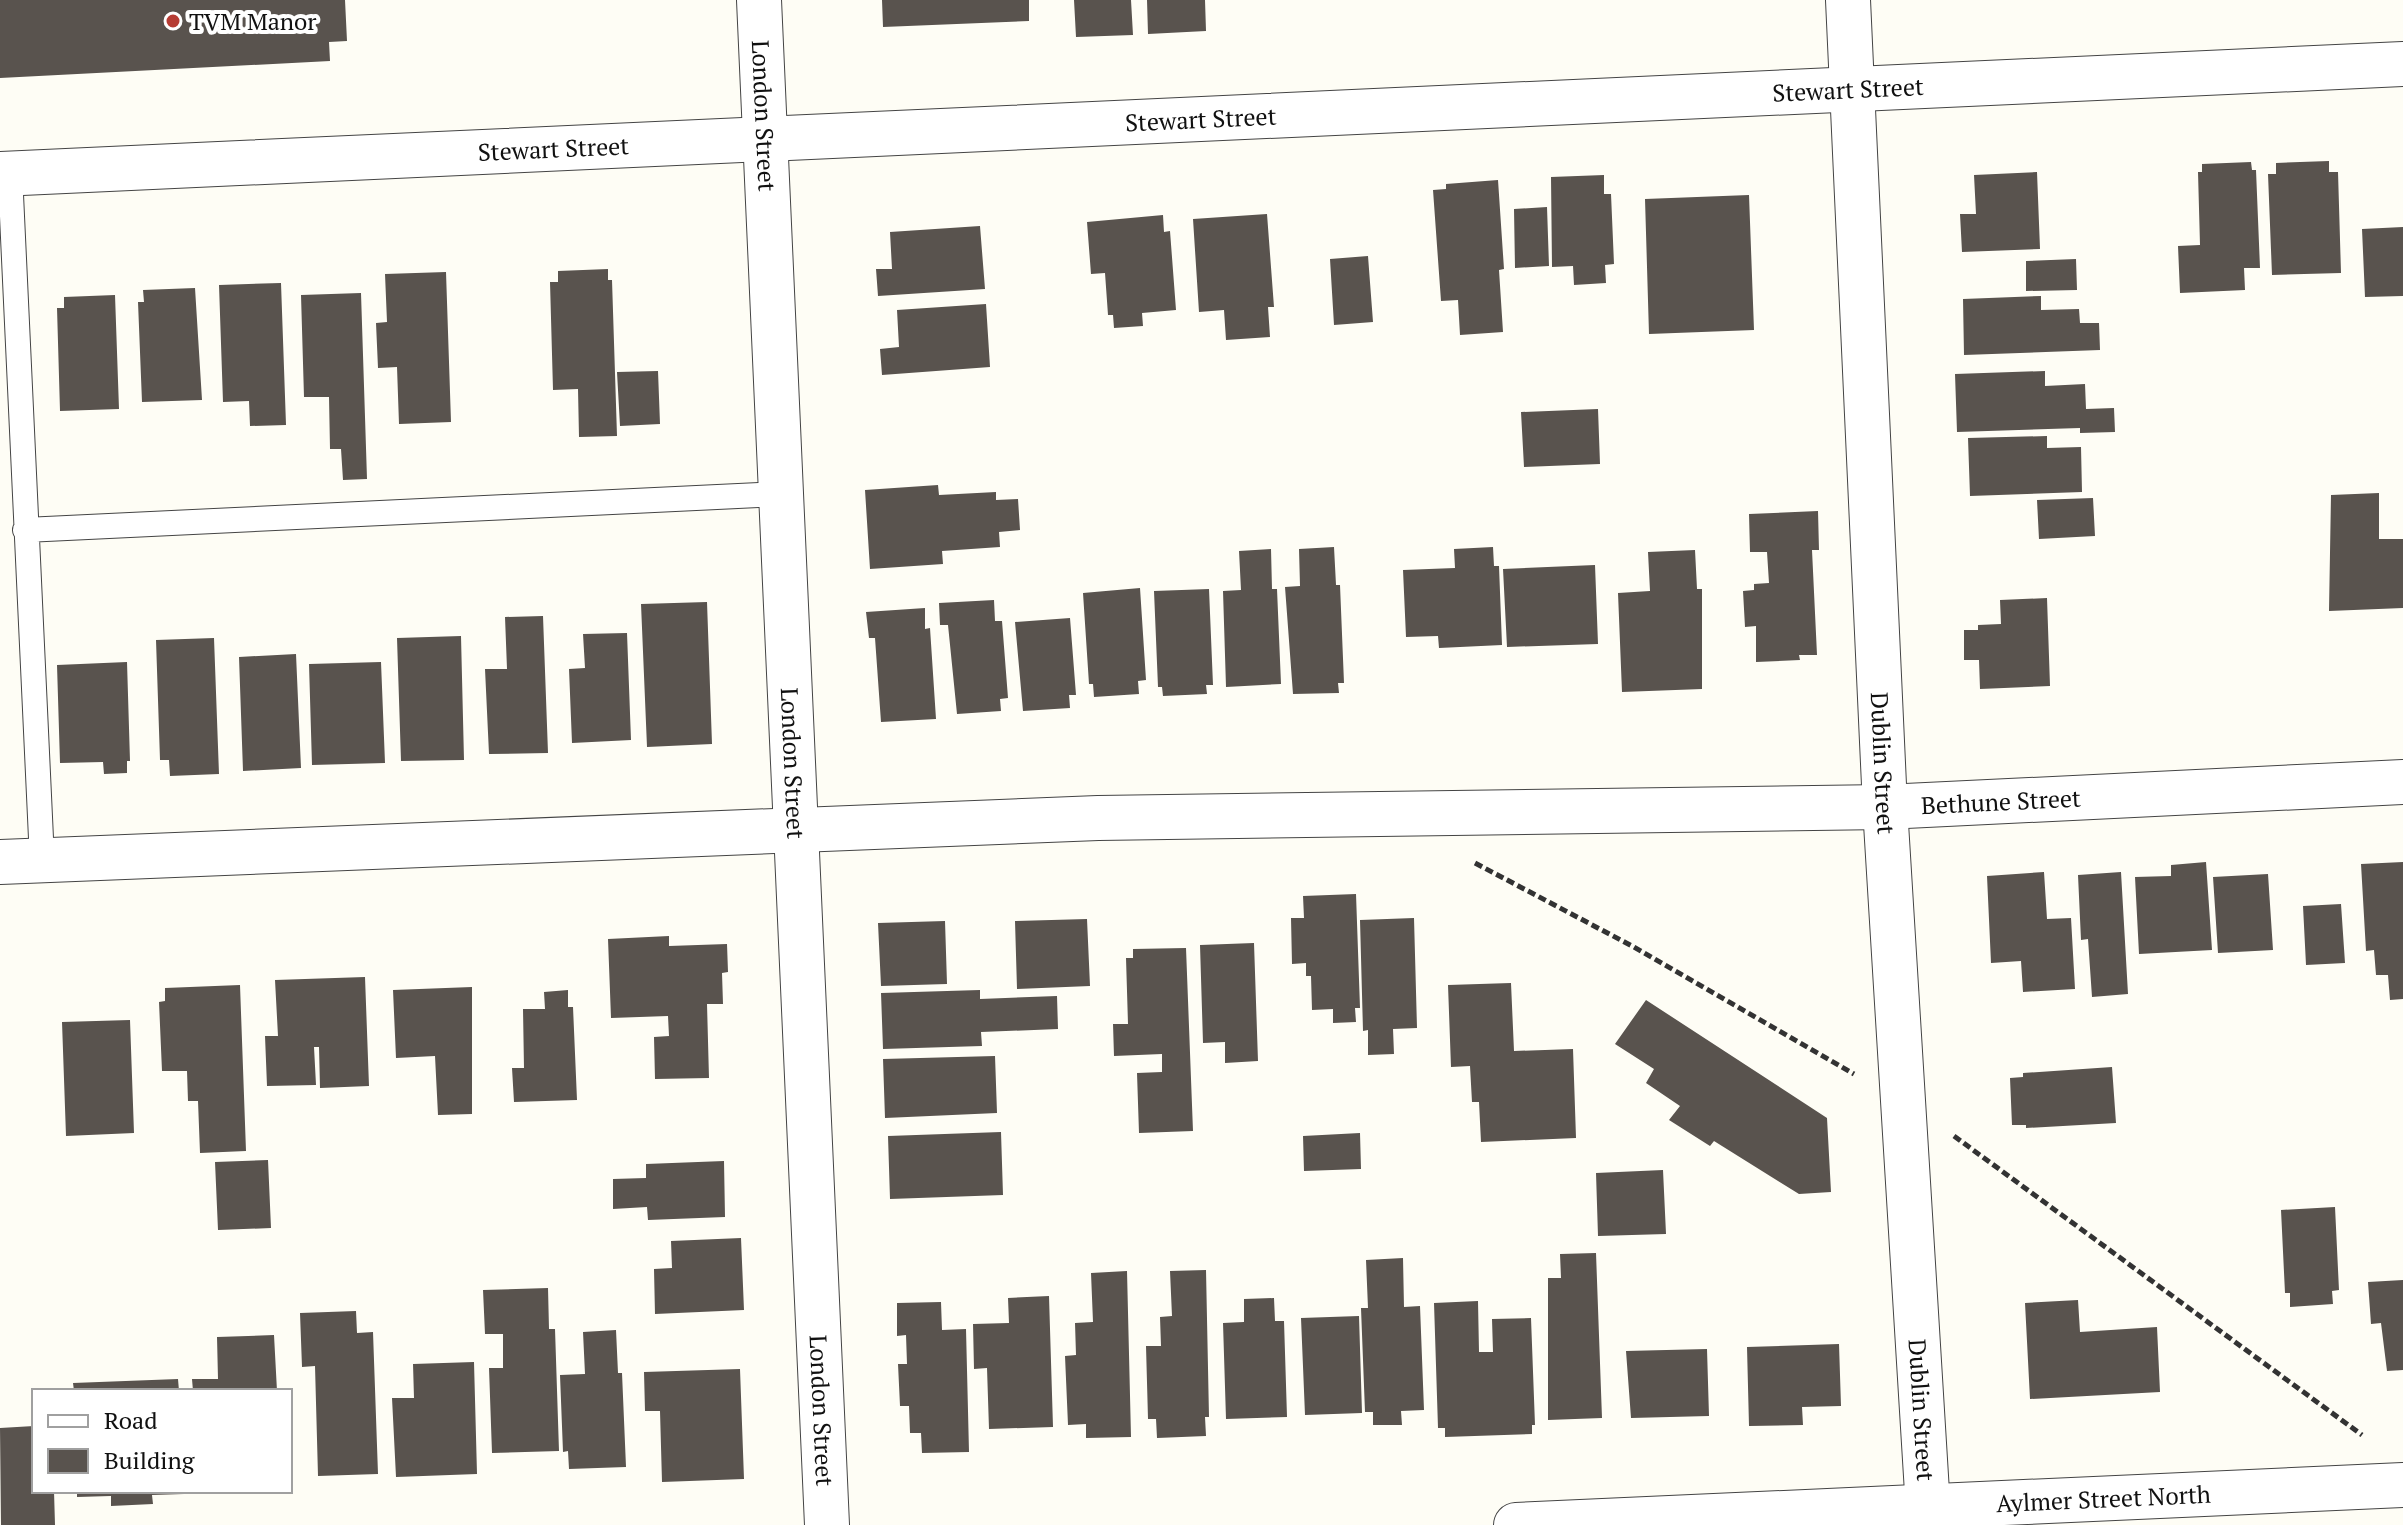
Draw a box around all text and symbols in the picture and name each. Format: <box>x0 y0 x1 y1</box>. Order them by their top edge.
place label: TVM Manor <box>189 5 317 37</box>
marker: TVM Manor <box>164 12 182 30</box>
street label: London Street <box>745 39 784 192</box>
street label: Stewart Street <box>1772 70 1925 109</box>
street label: Stewart Street <box>1124 100 1277 138</box>
street label: Stewart Street <box>477 129 630 168</box>
street label: London Street <box>774 687 812 840</box>
street label: Dublin Street <box>1864 691 1903 835</box>
street label: Bethune Street <box>1920 782 2082 821</box>
street label: London Street <box>803 1334 841 1487</box>
street label: Dublin Street <box>1902 1338 1942 1482</box>
legend <box>32 1389 292 1493</box>
text: Road <box>104 1404 158 1436</box>
text: Building <box>104 1444 195 1476</box>
street label: Aylmer Street North <box>1995 1478 2211 1519</box>

